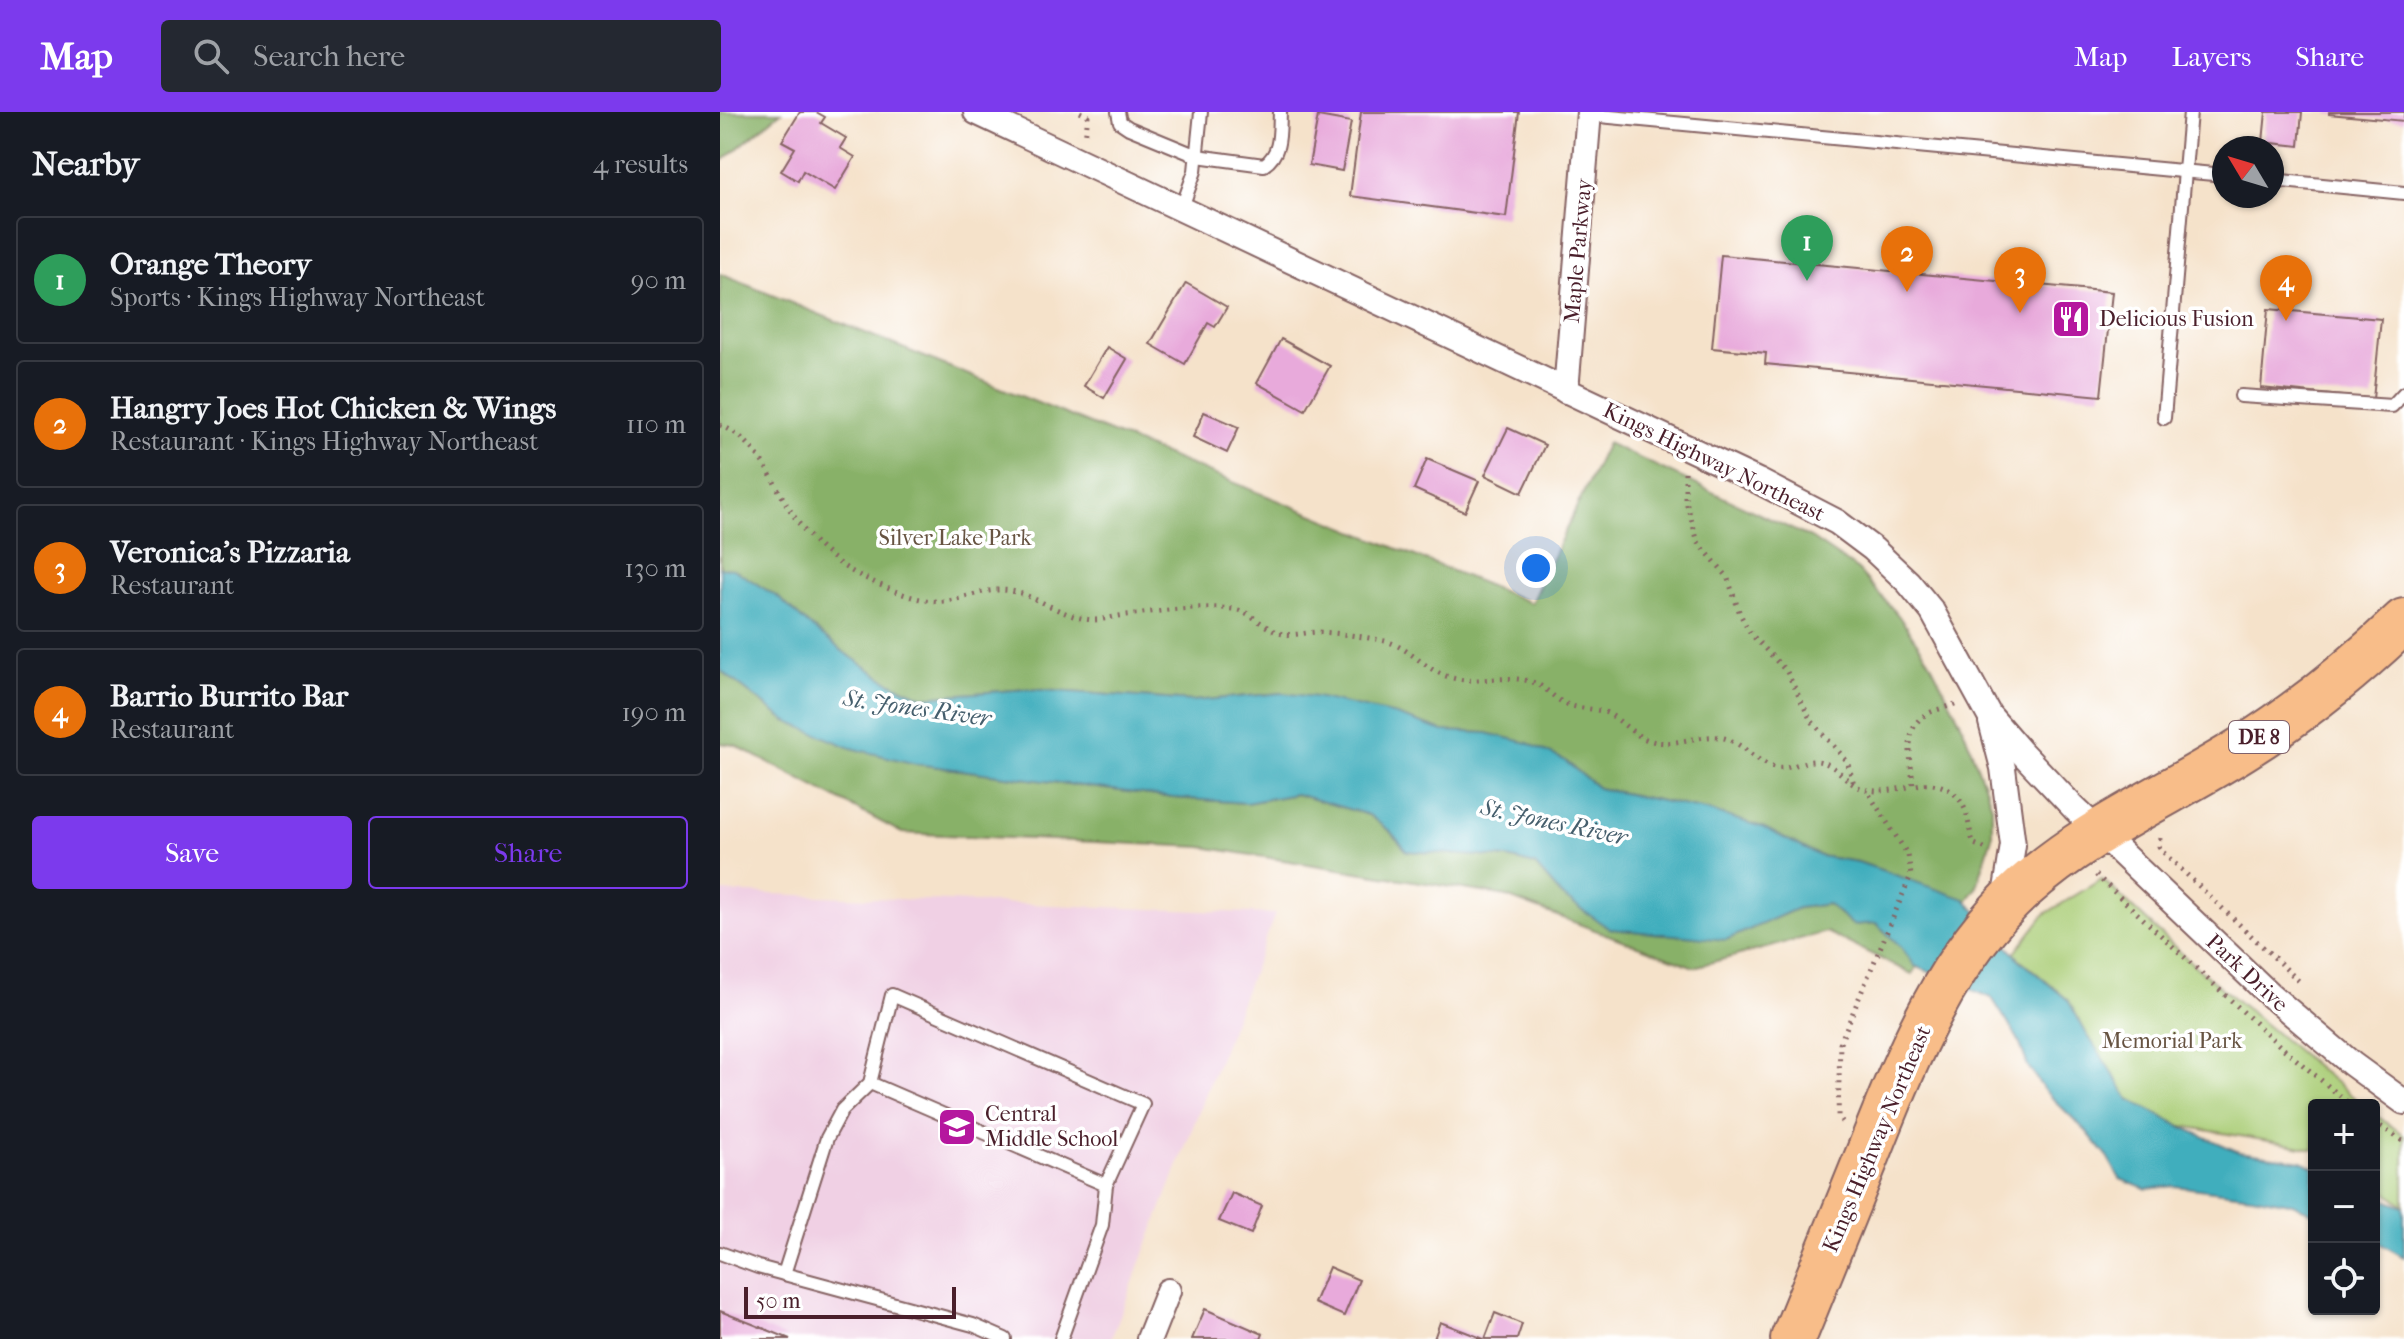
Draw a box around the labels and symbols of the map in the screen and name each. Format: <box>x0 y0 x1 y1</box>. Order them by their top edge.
north arrow <box>2212 136 2284 208</box>
street label: Maple Parkway <box>1559 176 1597 324</box>
pin: 1 <box>1781 215 1833 281</box>
pin: 2 <box>1881 226 1933 292</box>
pin: 3 <box>1994 247 2046 313</box>
pin: 4 <box>2260 255 2312 321</box>
restaurant icon: Delicious Fusion <box>2050 298 2092 340</box>
place label: Delicious Fusion <box>2099 306 2254 332</box>
street label: Kings Highway Northeast <box>1599 397 1829 527</box>
park label: Silver Lake Park <box>879 525 1032 551</box>
your location <box>1516 548 1556 588</box>
water label: St. Jones River <box>840 684 995 733</box>
road number: DE 8 <box>2229 721 2289 753</box>
water label: St. Jones River <box>1477 793 1632 852</box>
street label: Park Drive <box>2201 929 2293 1017</box>
street label: Kings Highway Northeast <box>1817 1022 1937 1256</box>
park label: Memorial Park <box>2102 1028 2243 1054</box>
place label: Central Middle School <box>985 1101 1118 1152</box>
school or university icon: Central Middle School <box>936 1106 978 1148</box>
scale bar <box>744 1283 956 1319</box>

